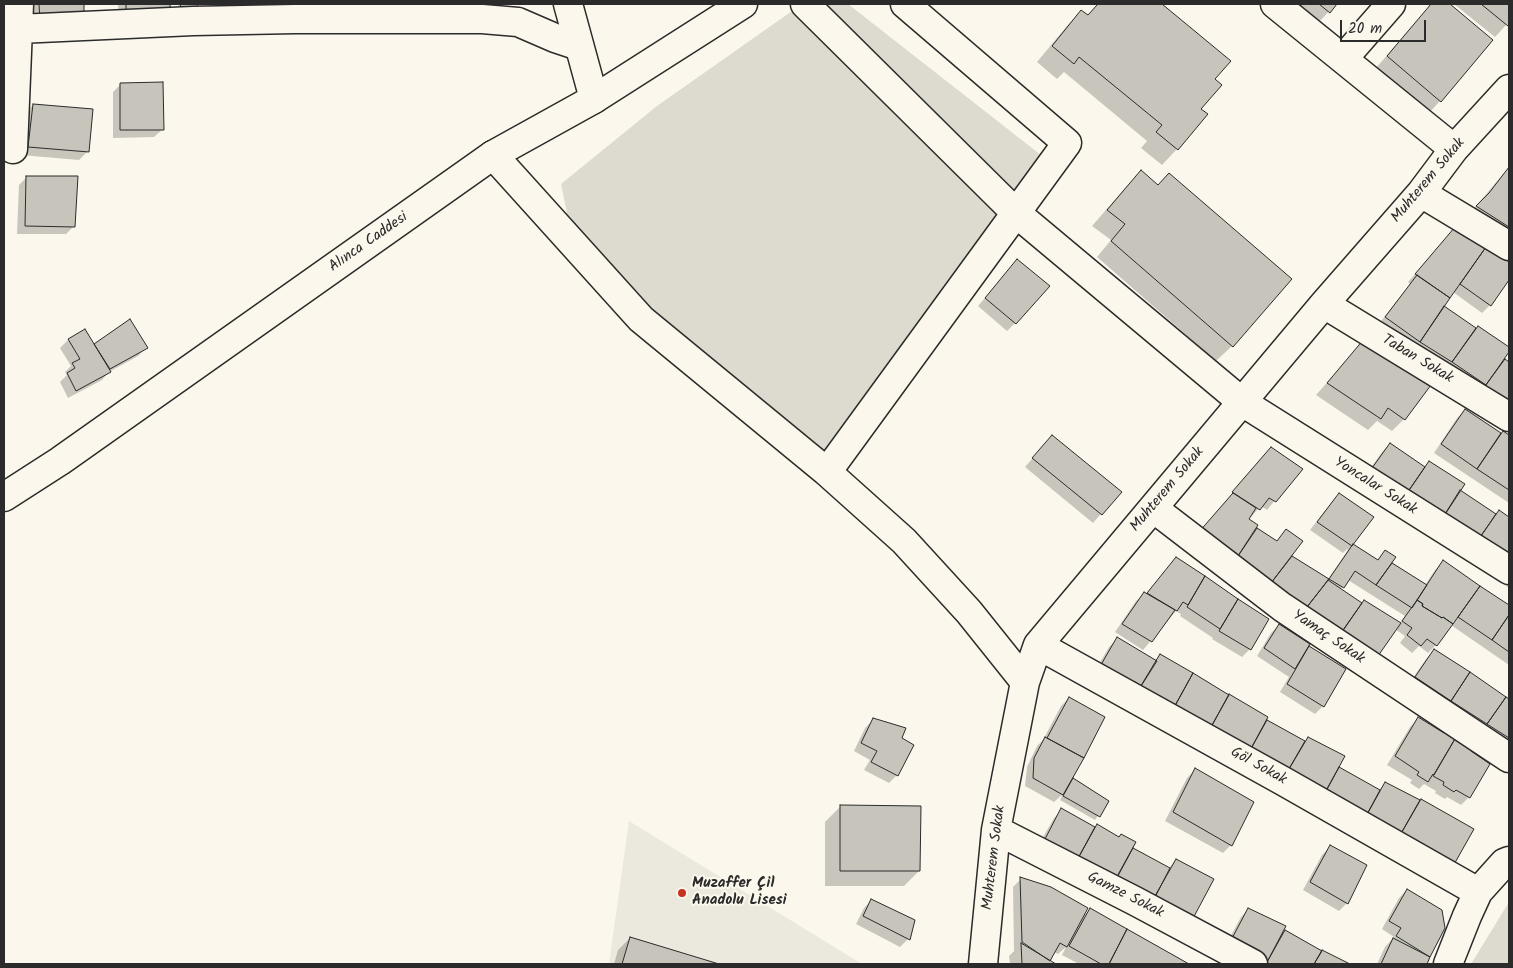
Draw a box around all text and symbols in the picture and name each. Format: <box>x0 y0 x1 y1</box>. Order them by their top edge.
scale bar <box>1343 10 1429 42</box>
text: 20 m <box>1348 17 1382 41</box>
street label: Muhterem Sokak <box>1388 135 1470 227</box>
street label: Alınca Caddesi <box>326 209 412 277</box>
street label: Taban Sokak <box>1378 332 1456 388</box>
street label: Muhterem Sokak <box>1127 444 1209 536</box>
street label: Yoncalar Sokak <box>1330 454 1420 520</box>
street label: Yamaç Sokak <box>1288 607 1368 669</box>
street label: Göl Sokak <box>1227 744 1289 790</box>
street label: Muhterem Sokak <box>980 805 1010 911</box>
street label: Gamze Sokak <box>1084 869 1166 923</box>
place label: Muzaffer Çil Anadolu Lisesi <box>692 875 787 910</box>
marker: Muzaffer Çil Anadolu Lisesi <box>676 887 688 899</box>

